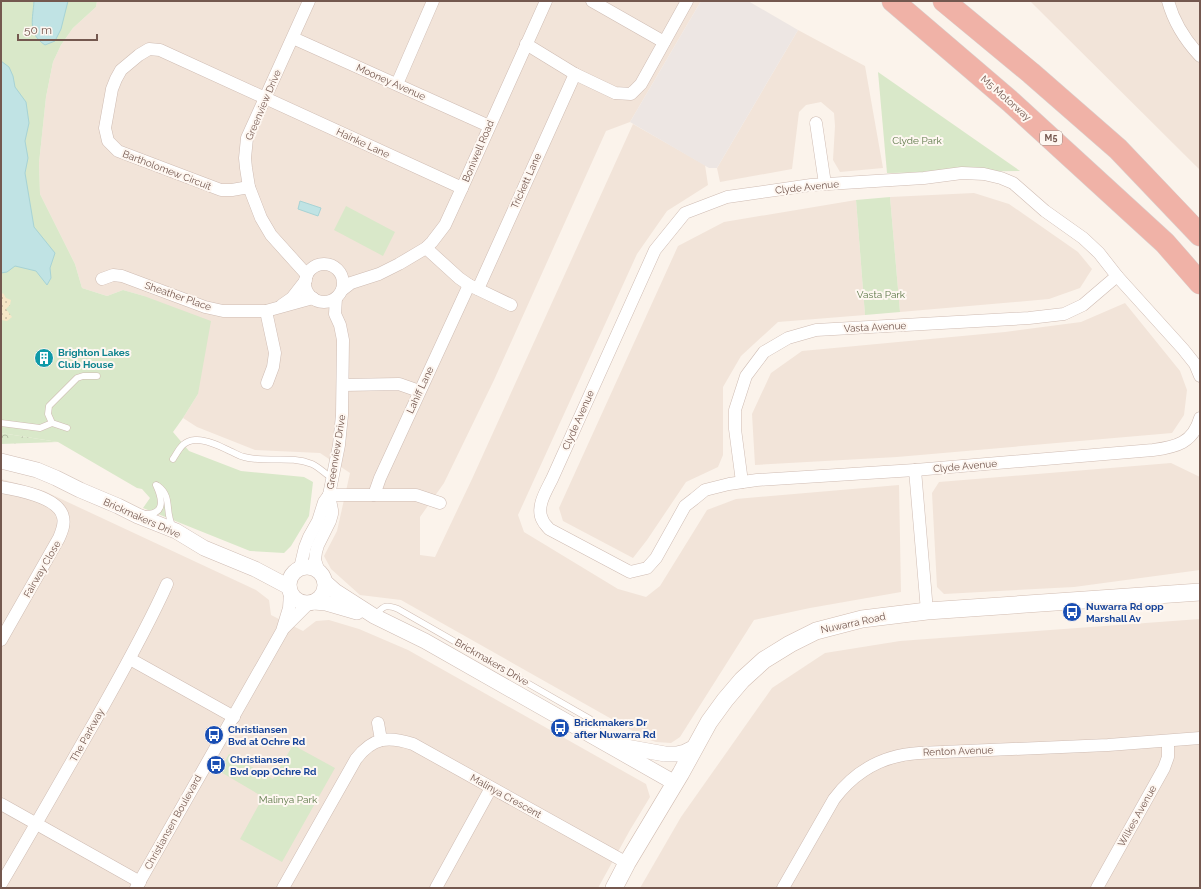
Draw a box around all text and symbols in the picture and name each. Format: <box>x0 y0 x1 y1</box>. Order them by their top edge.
scale bar <box>18 16 97 42</box>
text: 50 m <box>24 23 52 37</box>
street label: Mooney Avenue <box>355 62 427 102</box>
street label: Greenview Drive <box>243 68 283 142</box>
street label: M5 Motorway <box>979 73 1034 123</box>
street label: Boniwell Road <box>460 118 496 184</box>
street label: Hainke Lane <box>335 126 391 160</box>
road number: M5 <box>1040 131 1062 145</box>
park label: Clyde Park <box>892 135 943 146</box>
street label: Bartholomew Circuit <box>121 148 213 192</box>
street label: Trickett Lane <box>509 151 543 210</box>
street label: Clyde Avenue <box>775 178 840 196</box>
street label: Sheather Place <box>143 279 213 313</box>
park label: Vasta Park <box>857 289 906 300</box>
street label: Vasta Avenue <box>843 320 907 334</box>
building icon: Brighton Lakes Club House <box>33 347 55 369</box>
place label: Brighton Lakes Club House <box>58 347 130 370</box>
street label: Lahiff Lane <box>404 365 436 415</box>
street label: Clyde Avenue <box>560 388 596 452</box>
street label: Greenview Drive <box>325 414 347 490</box>
street label: Clyde Avenue <box>933 458 998 474</box>
street label: Brickmakers Drive <box>102 496 182 540</box>
street label: Fairway Close <box>21 539 63 599</box>
bus stop icon: Nuwarra Rd opp Marshall Av <box>1061 601 1083 623</box>
place label: Nuwarra Rd opp Marshall Av <box>1086 601 1164 624</box>
street label: Nuwarra Road <box>820 611 886 635</box>
street label: Brickmakers Drive <box>453 636 531 688</box>
street label: The Parkway <box>68 706 107 764</box>
bus stop icon: Brickmakers Dr after Nuwarra Rd <box>549 717 571 739</box>
place label: Brickmakers Dr after Nuwarra Rd <box>574 717 656 740</box>
bus stop icon: Christiansen Bvd at Ochre Rd <box>203 724 225 746</box>
place label: Christiansen Bvd at Ochre Rd <box>228 724 306 747</box>
street label: Renton Avenue <box>923 744 993 758</box>
bus stop icon: Christiansen Bvd opp Ochre Rd <box>205 754 227 776</box>
place label: Christiansen Bvd opp Ochre Rd <box>230 754 317 777</box>
street label: Malinya Crescent <box>469 772 544 820</box>
street label: Christiansen Boulevard <box>142 773 204 871</box>
street label: Wilkes Avenue <box>1116 783 1158 849</box>
park label: Malinya Park <box>259 794 318 805</box>

